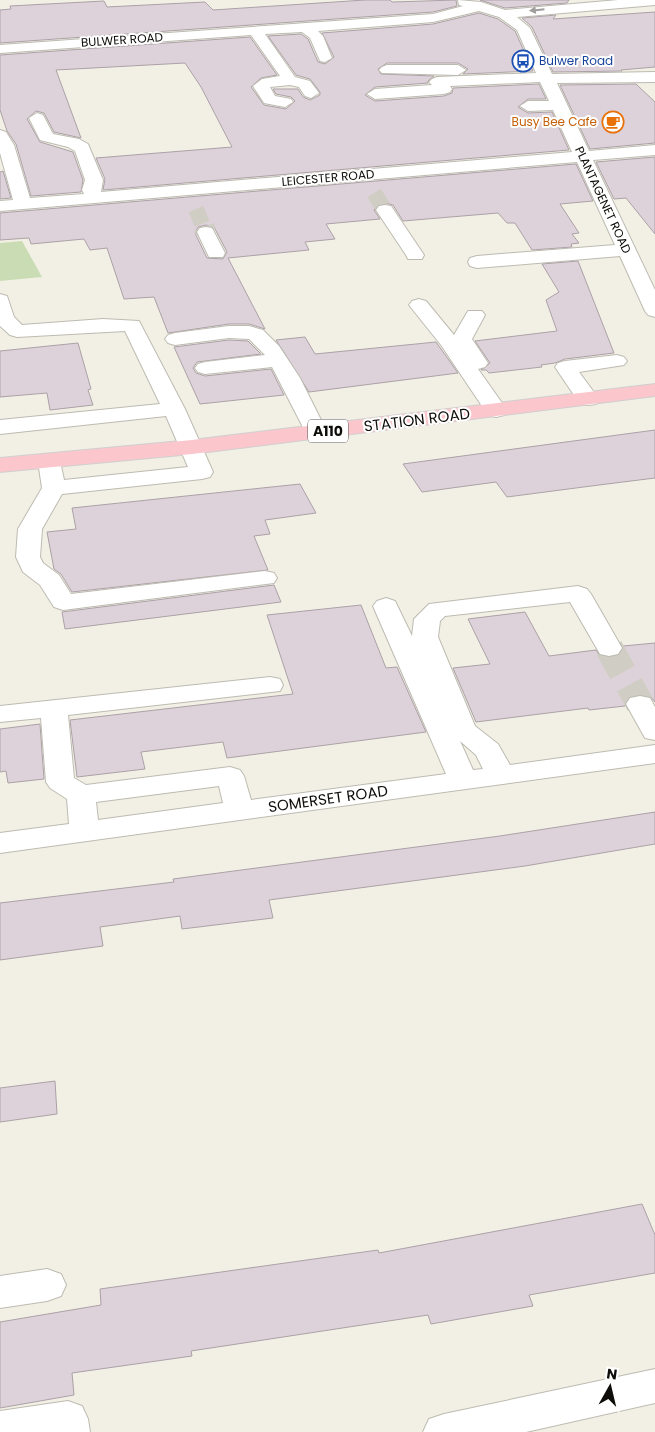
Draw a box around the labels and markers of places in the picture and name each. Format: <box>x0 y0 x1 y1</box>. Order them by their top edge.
bus stop icon: Bulwer Road <box>511 49 535 73</box>
place label: Bulwer Road <box>539 52 613 69</box>
cafe icon: Busy Bee Cafe <box>601 110 625 134</box>
place label: Busy Bee Cafe <box>512 113 597 130</box>

